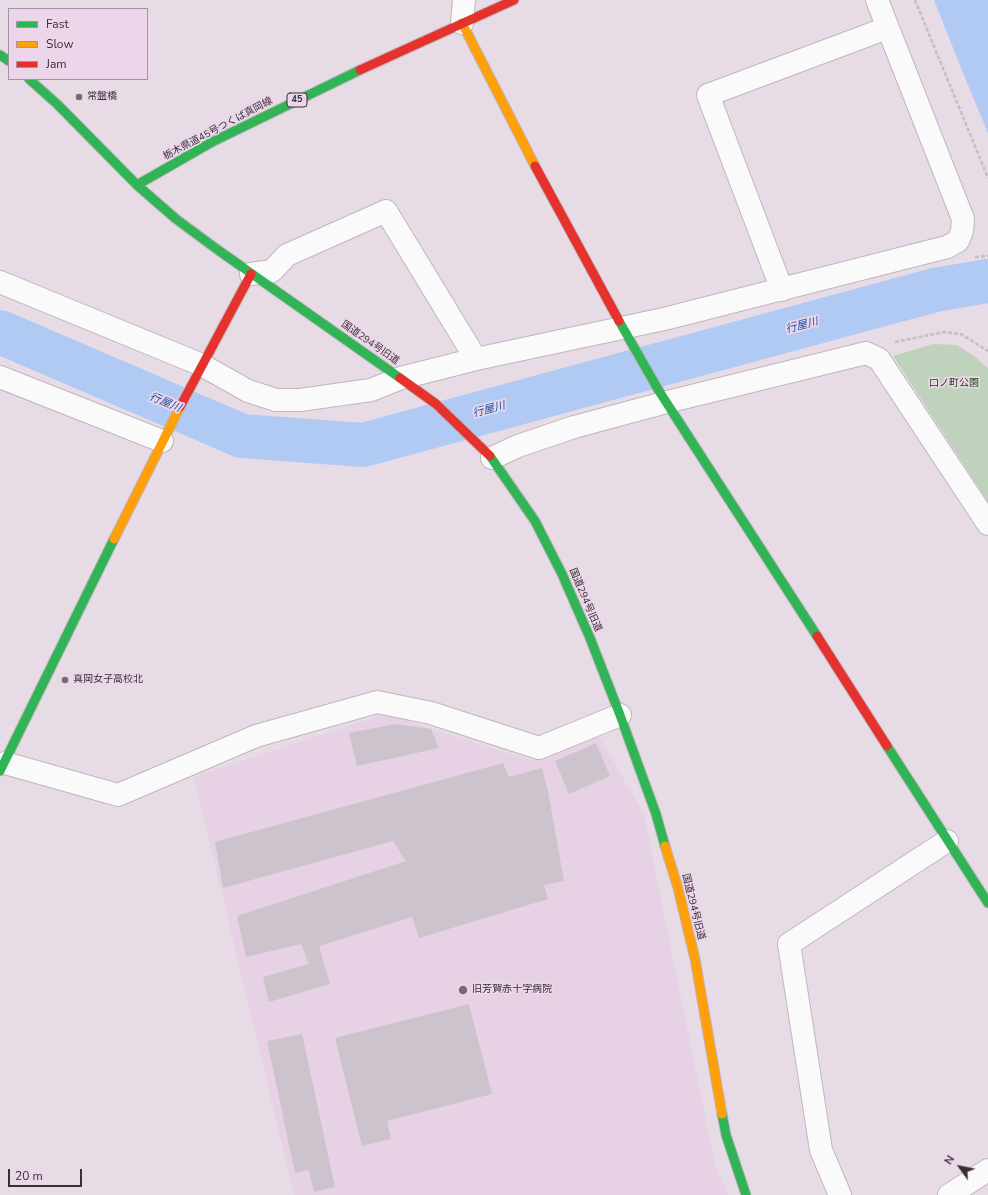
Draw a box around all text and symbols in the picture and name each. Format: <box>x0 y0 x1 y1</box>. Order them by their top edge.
legend <box>8 8 148 80</box>
text: Fast <box>46 16 69 32</box>
text: Slow <box>46 36 74 52</box>
text: Jam <box>46 56 67 72</box>
place label: 常盤橋 <box>87 91 117 103</box>
marker: 常盤橋 <box>74 92 84 102</box>
road number: 45 <box>287 93 307 107</box>
street label: 栃木県道45号つくば真岡線 <box>161 95 275 163</box>
water label: 行屋川 <box>784 315 820 337</box>
street label: 国道294号旧道 <box>339 319 401 367</box>
park label: 口ノ町公園 <box>929 378 979 390</box>
water label: 行屋川 <box>147 390 183 416</box>
water label: 行屋川 <box>471 399 507 421</box>
street label: 国道294号旧道 <box>566 566 604 634</box>
place label: 真岡女子高校北 <box>73 674 143 686</box>
marker: 真岡女子高校北 <box>60 675 70 685</box>
street label: 国道294号旧道 <box>679 873 707 941</box>
marker: 旧芳賀赤十字病院 <box>457 984 469 996</box>
place label: 旧芳賀赤十字病院 <box>472 984 552 996</box>
north arrow <box>940 1147 980 1187</box>
text: N <box>941 1153 958 1168</box>
scale bar <box>10 1161 84 1187</box>
text: 20 m <box>15 1168 43 1184</box>

